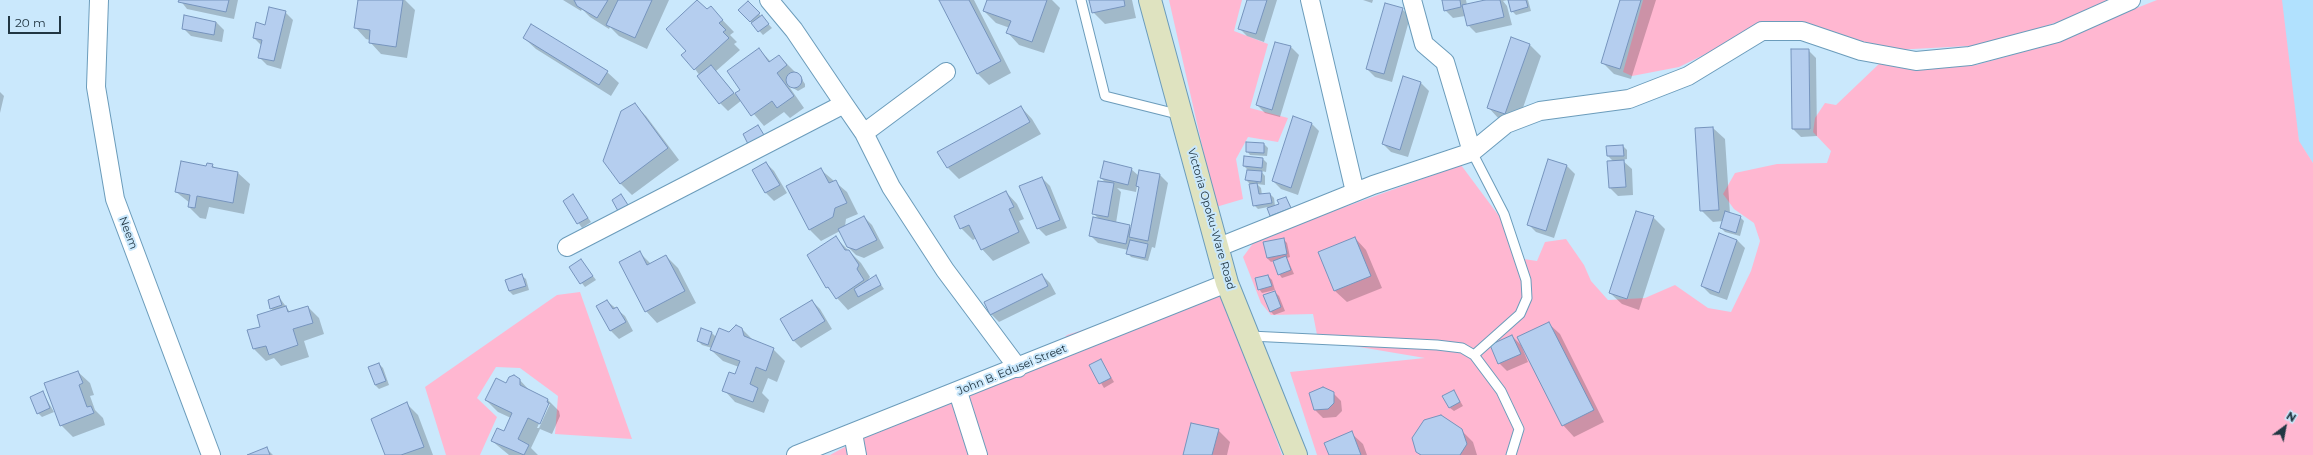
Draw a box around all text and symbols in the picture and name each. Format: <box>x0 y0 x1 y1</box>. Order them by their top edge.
scale bar <box>10 8 63 34</box>
text: 20 m <box>15 15 46 30</box>
street label: Victoria Opoku-Ware Road <box>1184 147 1238 291</box>
street label: Neem <box>116 215 140 251</box>
street label: John B. Edusei Street <box>955 342 1069 398</box>
north arrow <box>2265 407 2305 447</box>
text: N <box>2284 409 2299 425</box>

